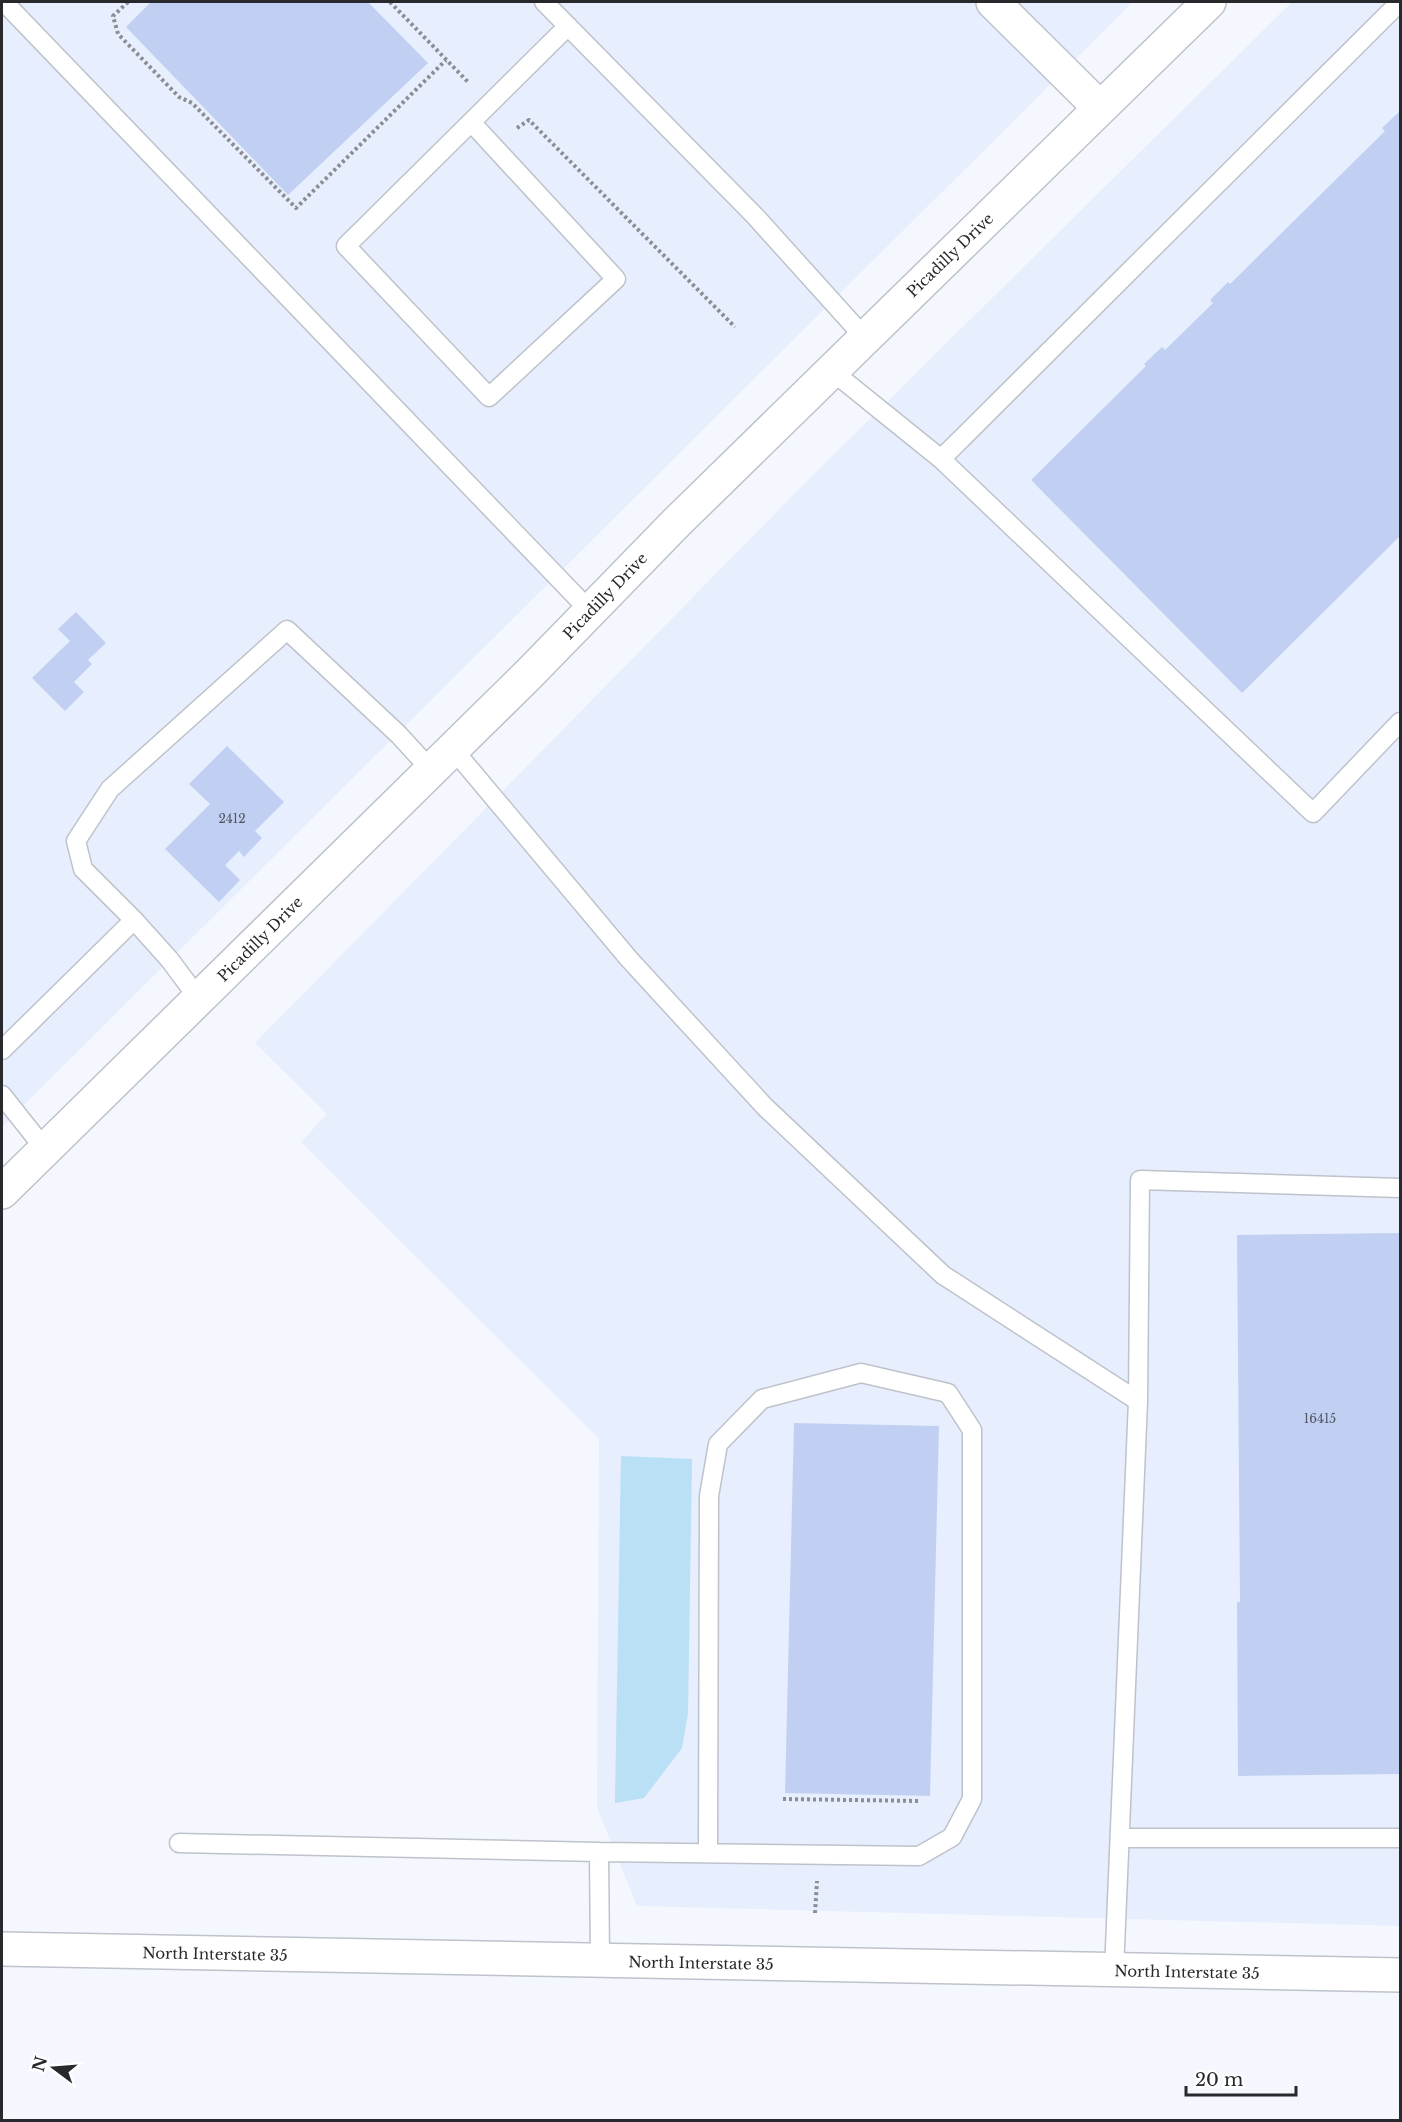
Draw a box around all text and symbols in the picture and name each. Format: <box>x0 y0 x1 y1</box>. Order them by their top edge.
street label: Picadilly Drive <box>903 209 997 301</box>
street label: Picadilly Drive <box>559 549 651 643</box>
house number: 2412 <box>218 811 246 826</box>
street label: Picadilly Drive <box>213 892 307 986</box>
house number: 16415 <box>1304 1411 1336 1426</box>
street label: North Interstate 35 <box>142 1943 288 1965</box>
street label: North Interstate 35 <box>628 1952 774 1974</box>
street label: North Interstate 35 <box>1114 1961 1260 1983</box>
north arrow <box>24 2038 84 2098</box>
text: N <box>28 2054 51 2074</box>
scale bar <box>1186 2059 1296 2097</box>
text: 20 m <box>1195 2069 1243 2091</box>

